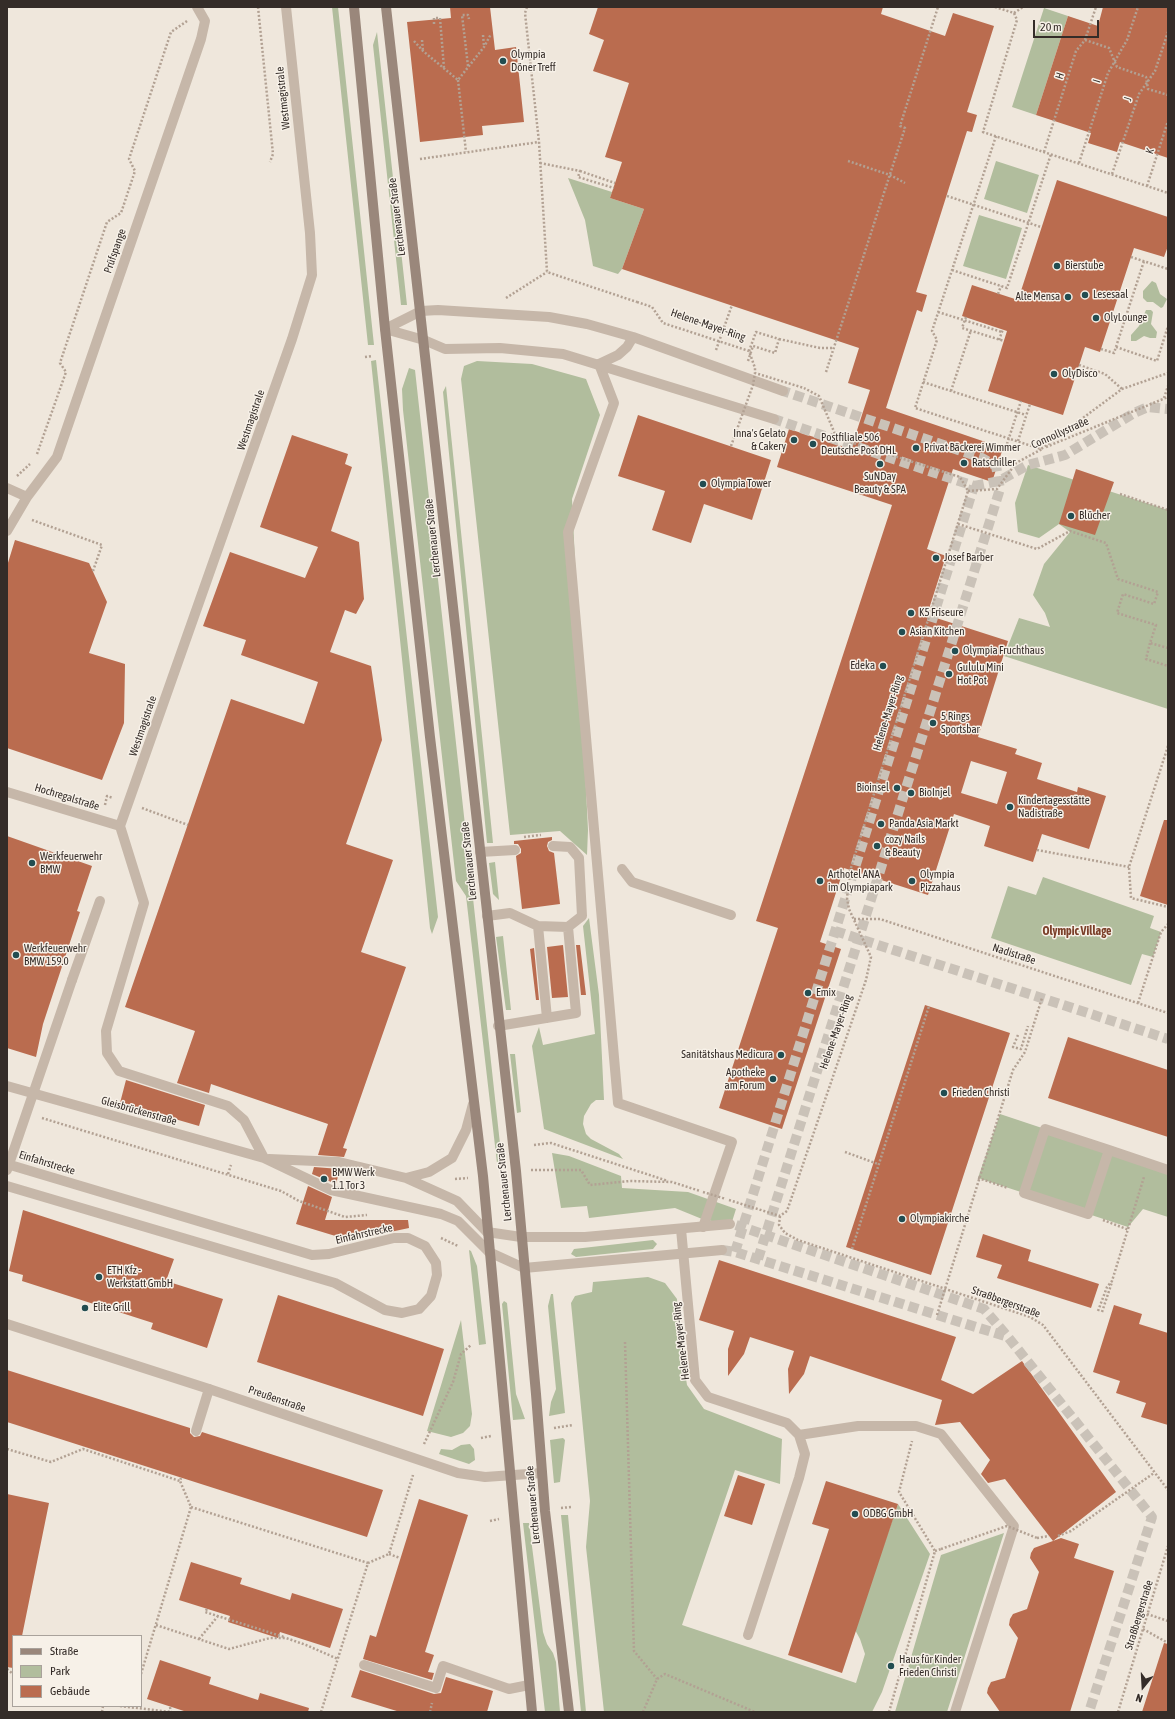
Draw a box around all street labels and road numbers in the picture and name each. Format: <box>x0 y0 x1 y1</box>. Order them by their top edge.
street label: Westmagistrale <box>273 66 293 130</box>
street label: H <box>1053 71 1067 81</box>
street label: I <box>1090 78 1104 84</box>
street label: J <box>1121 95 1135 103</box>
street label: K <box>1143 146 1157 156</box>
street label: Lerchenauer Straße <box>386 177 408 257</box>
street label: Prüfspange <box>101 227 129 275</box>
street label: Helene-Mayer-Ring <box>669 306 747 344</box>
street label: Westmagistrale <box>235 388 267 452</box>
street label: Connollystraße <box>1029 414 1091 452</box>
street label: Lerchenauer Straße <box>422 498 444 578</box>
street label: Helene-Mayer-Ring <box>870 674 906 752</box>
street label: Westmagistrale <box>127 694 159 758</box>
street label: Hochregalstraße <box>33 781 101 813</box>
street label: Lerchenauer Straße <box>458 821 480 901</box>
street label: Nadistraße <box>991 941 1037 967</box>
street label: Helene-Mayer-Ring <box>817 993 855 1071</box>
street label: Gleisbrückenstraße <box>100 1094 178 1128</box>
street label: Lerchenauer Straße <box>493 1142 515 1222</box>
street label: Einfahrstrecke <box>17 1148 77 1178</box>
street label: Einfahrstrecke <box>334 1221 394 1247</box>
street label: Straßbergerstraße <box>970 1283 1042 1321</box>
street label: Helene-Mayer-Ring <box>670 1301 692 1381</box>
street label: Preußenstraße <box>247 1383 307 1415</box>
street label: Lerchenauer Straße <box>523 1465 543 1545</box>
street label: Straßbergerstraße <box>1122 1578 1156 1652</box>

